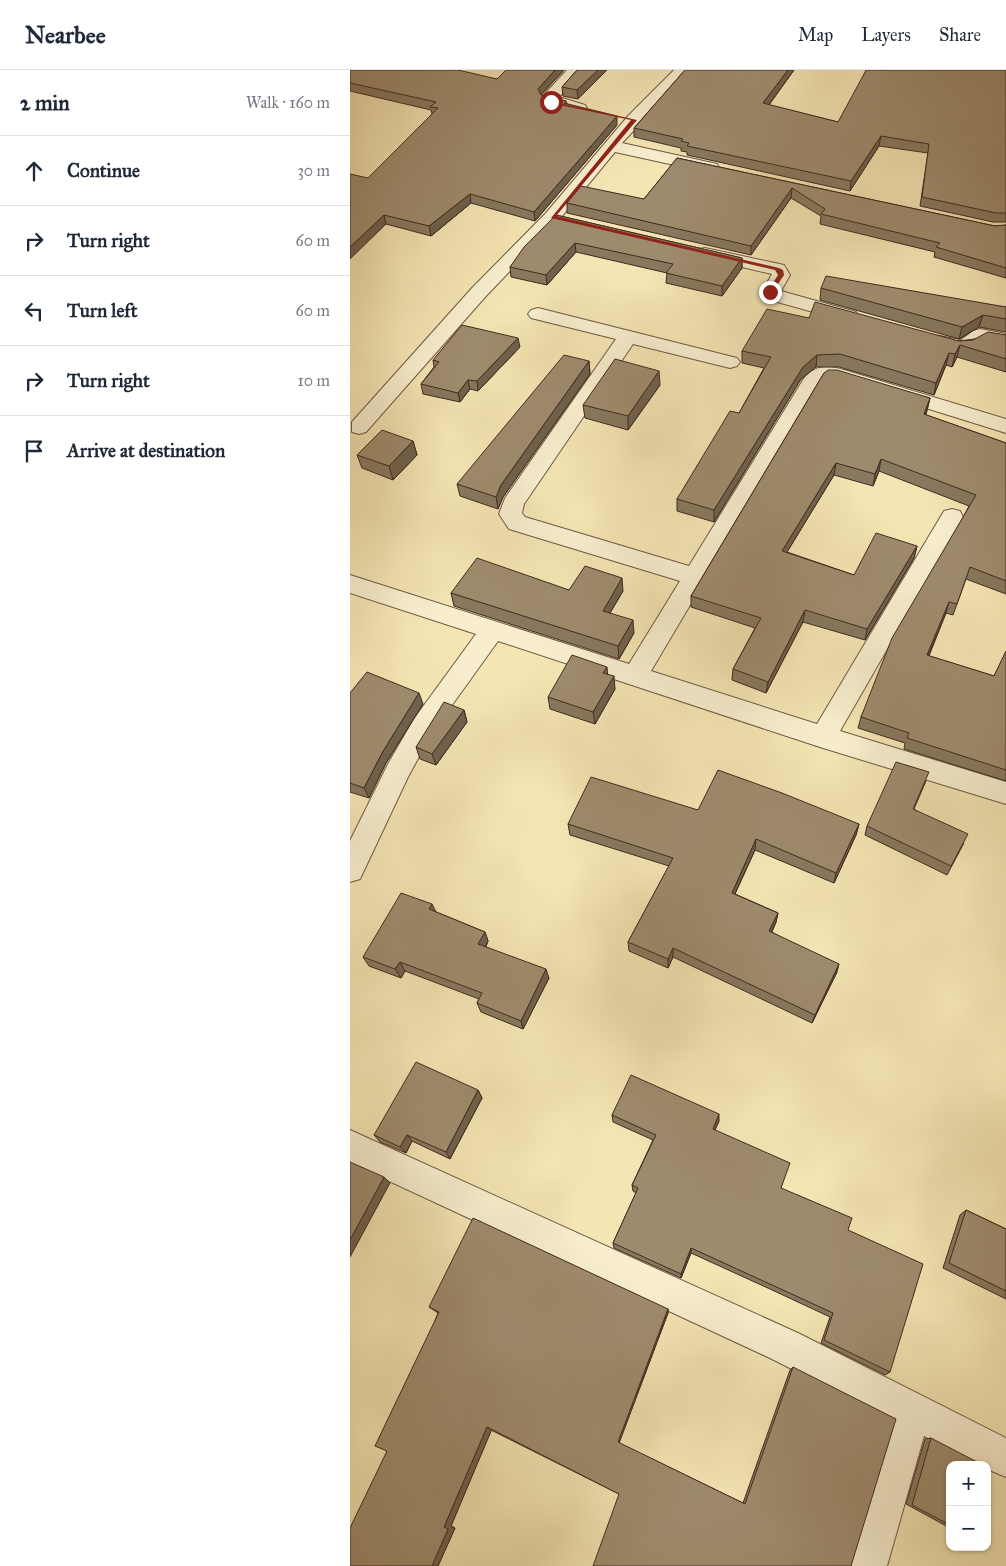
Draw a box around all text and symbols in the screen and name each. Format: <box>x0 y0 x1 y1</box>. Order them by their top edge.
text: Nearbee <box>25 20 106 50</box>
text: Map <box>798 24 833 46</box>
text: Layers <box>861 24 911 46</box>
text: Share <box>939 24 981 46</box>
text: 2 min <box>20 90 70 116</box>
route start <box>540 91 563 114</box>
text: Walk · 160 m <box>246 93 330 112</box>
icon: ahead <box>20 157 48 185</box>
text: Continue <box>67 159 140 182</box>
text: 30 m <box>297 161 330 180</box>
icon: right <box>20 227 48 255</box>
text: Turn right <box>67 229 150 252</box>
text: 60 m <box>296 231 330 250</box>
route end <box>759 281 782 304</box>
icon: left <box>20 297 48 325</box>
text: Turn left <box>67 299 137 322</box>
text: 60 m <box>296 301 330 320</box>
icon: right <box>20 367 48 395</box>
text: Turn right <box>67 369 150 392</box>
text: 10 m <box>298 371 330 390</box>
icon: arrive <box>20 437 48 465</box>
text: Arrive at destination <box>67 439 225 462</box>
map controls <box>946 1461 991 1551</box>
button: + <box>946 1461 991 1506</box>
button: − <box>946 1506 991 1551</box>

